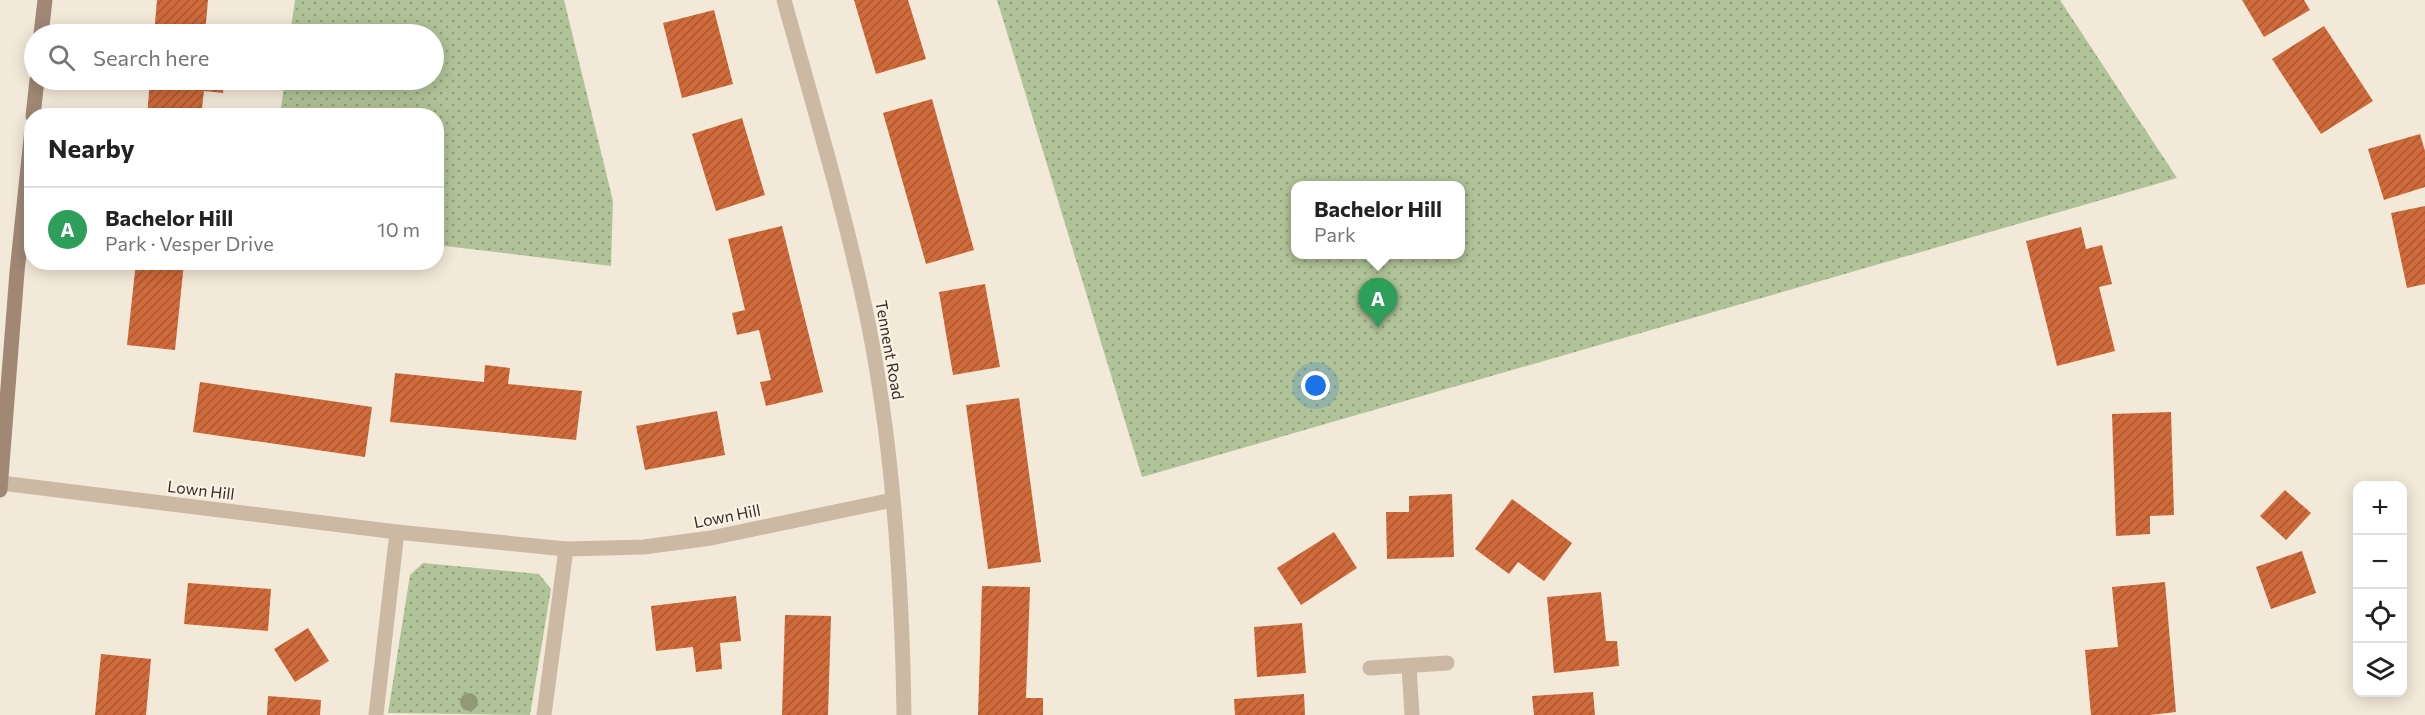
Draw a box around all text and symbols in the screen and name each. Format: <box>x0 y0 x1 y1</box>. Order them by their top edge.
search box <box>24 24 444 90</box>
icon: search <box>45 41 78 74</box>
text: Search here <box>93 44 209 71</box>
text: Nearby <box>48 132 135 163</box>
popup <box>1291 181 1465 259</box>
text: Bachelor Hill <box>1314 195 1442 222</box>
text: Bachelor Hill <box>105 204 233 231</box>
text: A <box>60 217 75 241</box>
text: 10 m <box>377 217 420 241</box>
text: Park <box>1314 222 1356 246</box>
text: Park · Vesper Drive <box>105 231 274 255</box>
pin: A <box>1358 278 1398 328</box>
street label: Tennent Road <box>872 299 909 401</box>
your location <box>1301 371 1330 400</box>
street label: Lown Hill <box>166 476 236 503</box>
map controls <box>2353 481 2407 697</box>
button: + <box>2353 481 2407 535</box>
street label: Lown Hill <box>692 500 762 531</box>
button: − <box>2353 535 2407 589</box>
button: locate <box>2353 589 2407 643</box>
button: layers <box>2353 643 2407 697</box>

